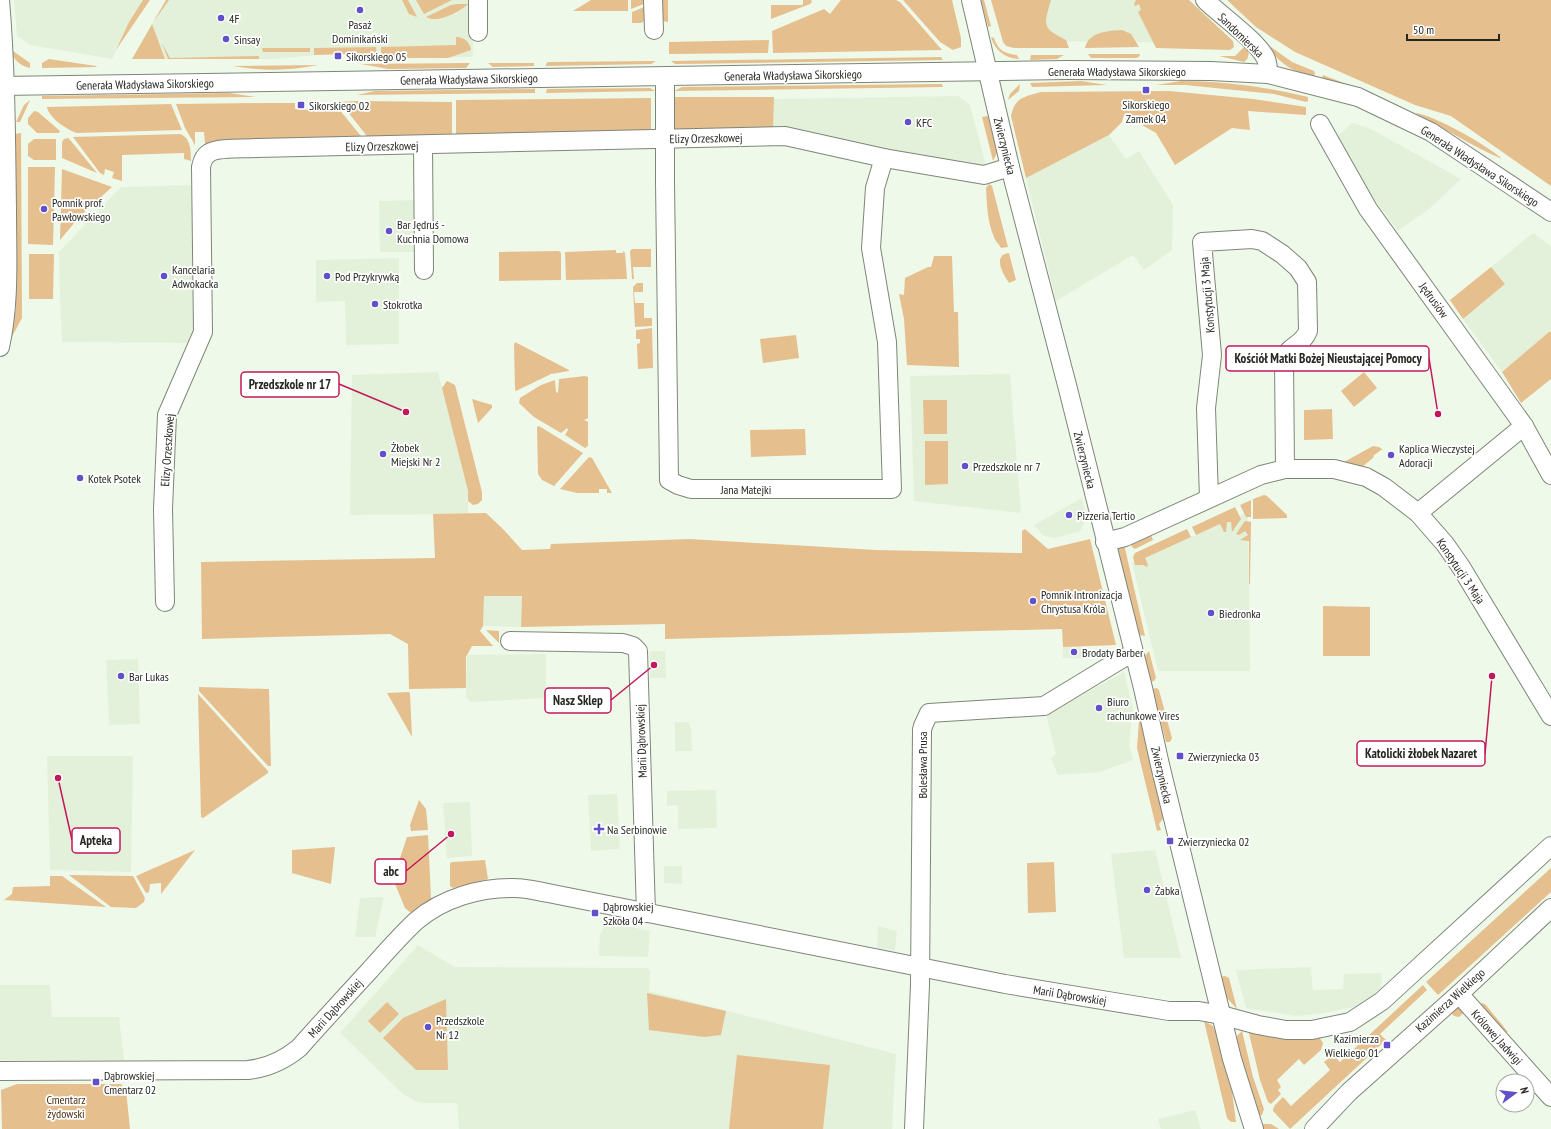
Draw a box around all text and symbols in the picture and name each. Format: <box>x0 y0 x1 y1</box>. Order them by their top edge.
marker: Pasaż Dominikański <box>355 5 365 15</box>
street label: Sandomierska <box>1215 10 1267 61</box>
place label: 4F <box>229 11 239 26</box>
marker: 4F <box>216 13 226 23</box>
scale bar <box>1407 16 1499 42</box>
place label: Pasaż Dominikański <box>332 17 388 46</box>
text: 50 m <box>1413 22 1434 37</box>
place label: Sinsay <box>234 32 261 47</box>
marker: Sinsay <box>221 34 231 44</box>
place label: Sikorskiego 05 <box>346 49 407 64</box>
marker: Sikorskiego 05 <box>333 51 343 61</box>
street label: Generała Władysława Sikorskiego <box>1048 64 1186 79</box>
street label: Generała Władysława Sikorskiego <box>724 66 862 84</box>
street label: Generała Władysława Sikorskiego <box>400 70 538 88</box>
street label: Generała Władysława Sikorskiego <box>76 75 214 93</box>
marker: Sikorskiego Zamek 04 <box>1141 85 1151 95</box>
place label: Sikorskiego Zamek 04 <box>1122 97 1170 126</box>
place label: Sikorskiego 02 <box>309 98 370 113</box>
marker: Sikorskiego 02 <box>296 100 306 110</box>
place label: KFC <box>916 115 933 130</box>
street label: Zwierzyniecka <box>991 116 1019 176</box>
marker: KFC <box>903 117 913 127</box>
street label: Generała Władysława Sikorskiego <box>1418 122 1542 210</box>
street label: Elizy Orzeszkowej <box>669 130 743 146</box>
street label: Elizy Orzeszkowej <box>345 138 419 154</box>
place label: Pomnik prof. Pawłowskiego <box>52 195 110 224</box>
marker: Pomnik prof. Pawłowskiego <box>39 204 49 214</box>
place label: Bar Jędruś - Kuchnia Domowa <box>397 217 469 246</box>
marker: Bar Jędruś - Kuchnia Domowa <box>384 226 394 236</box>
street label: Konstytucji 3 Maja <box>1196 256 1218 334</box>
place label: Kancelaria Adwokacka <box>172 262 218 291</box>
place label: Pod Przykrywką <box>335 269 399 284</box>
marker: Kancelaria Adwokacka <box>159 271 169 281</box>
marker: Pod Przykrywką <box>322 271 332 281</box>
street label: Jędrusiów <box>1415 278 1452 321</box>
place label: Stokrotka <box>383 297 423 312</box>
marker: Stokrotka <box>370 299 380 309</box>
callout: Kościół Matki Bożej Nieustającej Pomocy <box>1226 346 1429 371</box>
text: Kościół Matki Bożej Nieustającej Pomocy <box>1234 350 1422 367</box>
callout: Przedszkole nr 17 <box>241 372 339 397</box>
text: Przedszkole nr 17 <box>249 376 331 393</box>
street label: Elizy Orzeszkowej <box>157 413 177 487</box>
street label: Zwierzyniecka <box>1071 430 1099 490</box>
place label: Żłobek Miejski Nr 2 <box>391 440 440 469</box>
place label: Kaplica Wieczystej Adoracji <box>1399 441 1475 470</box>
marker: Żłobek Miejski Nr 2 <box>378 449 388 459</box>
marker: Kaplica Wieczystej Adoracji <box>1386 450 1396 460</box>
place label: Przedszkole nr 7 <box>973 459 1041 474</box>
marker: Przedszkole nr 7 <box>960 461 970 471</box>
place label: Kotek Psotek <box>88 471 141 486</box>
marker: Kotek Psotek <box>75 473 85 483</box>
street label: Jana Matejki <box>720 482 771 497</box>
place label: Pizzeria Tertio <box>1077 508 1135 523</box>
marker: Pizzeria Tertio <box>1064 510 1074 520</box>
street label: Konstytucji 3 Maja <box>1434 535 1489 607</box>
place label: Pomnik Intronizacja Chrystusa Króla <box>1041 587 1123 616</box>
marker: Pomnik Intronizacja Chrystusa Króla <box>1028 596 1038 606</box>
place label: Biedronka <box>1219 606 1261 621</box>
marker: Biedronka <box>1206 608 1216 618</box>
place label: Brodaty Barber <box>1082 645 1144 660</box>
marker: Brodaty Barber <box>1069 647 1079 657</box>
place label: Bar Lukas <box>129 669 169 684</box>
marker: Bar Lukas <box>116 671 126 681</box>
callout: Nasz Sklep <box>545 688 611 713</box>
text: Nasz Sklep <box>553 692 603 709</box>
place label: Biuro rachunkowe Vires <box>1107 694 1179 723</box>
marker: Biuro rachunkowe Vires <box>1094 703 1104 713</box>
street label: Marii Dąbrowskiej <box>632 704 650 778</box>
street label: Bolesława Prusa <box>915 731 930 799</box>
callout: Katolicki żłobek Nazaret <box>1357 741 1485 766</box>
street label: Zwierzyniecka <box>1148 745 1176 805</box>
text: Katolicki żłobek Nazaret <box>1365 745 1477 762</box>
place label: Zwierzyniecka 03 <box>1188 749 1260 764</box>
marker: Zwierzyniecka 03 <box>1175 751 1185 761</box>
place label: Na Serbinowie <box>607 822 667 837</box>
marker: Na Serbinowie <box>594 824 604 834</box>
callout: Apteka <box>72 828 120 853</box>
text: Apteka <box>79 832 112 849</box>
place label: Zwierzyniecka 02 <box>1178 834 1250 849</box>
marker: Zwierzyniecka 02 <box>1165 836 1175 846</box>
callout: abc <box>375 859 406 884</box>
text: abc <box>383 863 399 880</box>
place label: Żabka <box>1155 883 1180 898</box>
marker: Żabka <box>1142 885 1152 895</box>
place label: Dąbrowskiej Szkoła 04 <box>603 899 654 928</box>
marker: Dąbrowskiej Szkoła 04 <box>590 908 600 918</box>
street label: Kazimierza Wielkiego <box>1412 965 1488 1035</box>
street label: Marii Dąbrowskiej <box>305 975 365 1041</box>
street label: Marii Dąbrowskiej <box>1032 982 1108 1008</box>
street label: Królowej Jadwigi <box>1468 1006 1526 1068</box>
place label: Przedszkole Nr 12 <box>436 1013 485 1042</box>
marker: Przedszkole Nr 12 <box>423 1022 433 1032</box>
place label: Kazimierza Wielkiego 01 <box>1325 1031 1379 1060</box>
marker: Kazimierza Wielkiego 01 <box>1382 1040 1392 1050</box>
place label: Dąbrowskiej Cmentarz 02 <box>104 1068 156 1097</box>
north arrow <box>1495 1073 1535 1113</box>
marker: Dąbrowskiej Cmentarz 02 <box>91 1077 101 1087</box>
text: N <box>1517 1086 1532 1095</box>
park label: Cmentarz żydowski <box>46 1092 86 1121</box>

